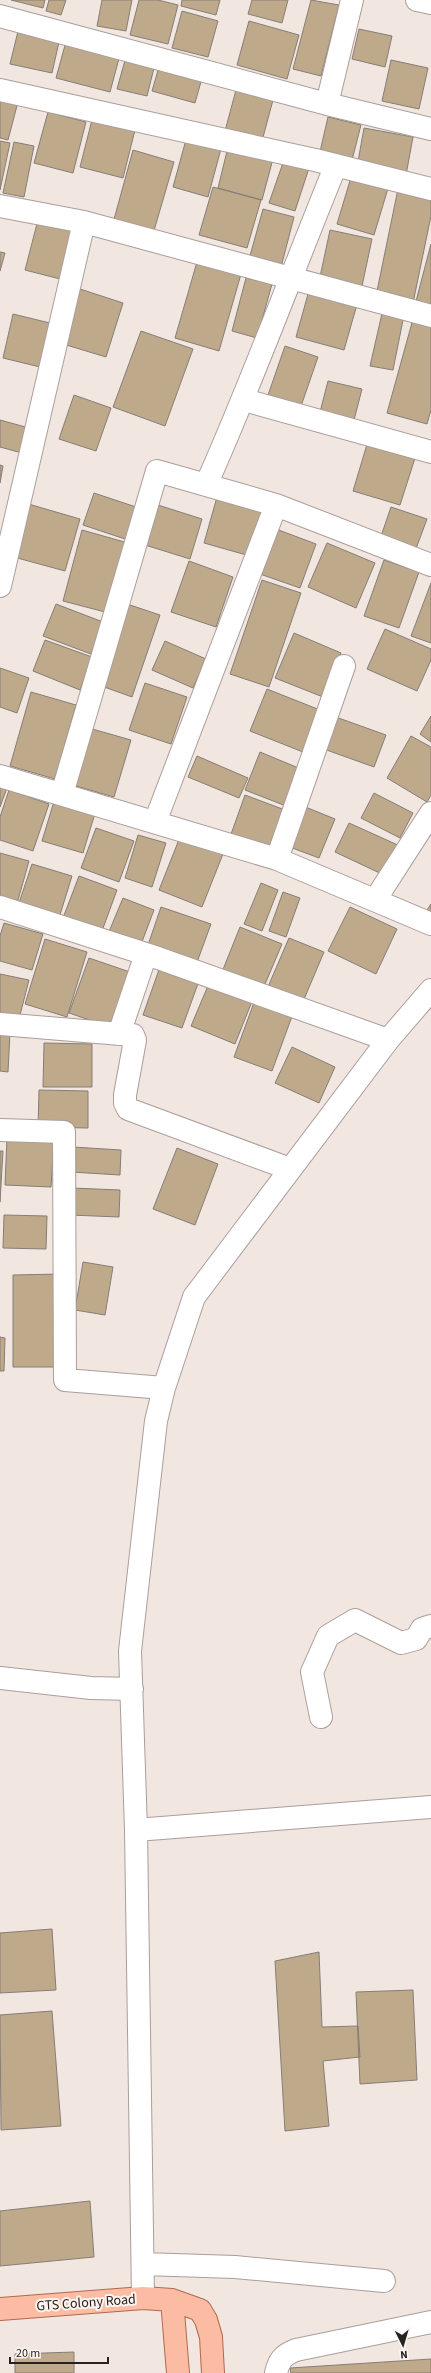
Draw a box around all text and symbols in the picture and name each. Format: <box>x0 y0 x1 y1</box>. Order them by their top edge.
street label: GTS Colony Road <box>36 2290 136 2316</box>
north arrow <box>383 2325 423 2365</box>
scale bar <box>10 2339 108 2365</box>
text: 20 m <box>16 2345 40 2362</box>
text: N <box>400 2347 408 2362</box>

